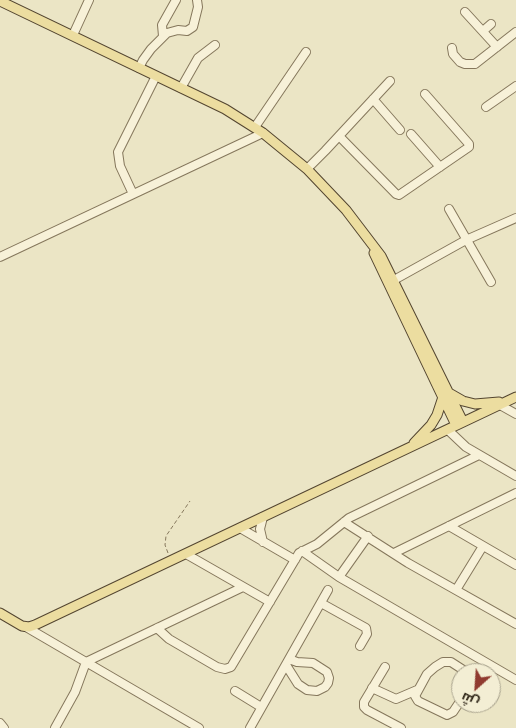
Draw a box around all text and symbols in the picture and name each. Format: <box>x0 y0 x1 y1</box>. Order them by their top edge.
north arrow <box>451 663 501 713</box>
text: ش <box>458 689 482 713</box>

